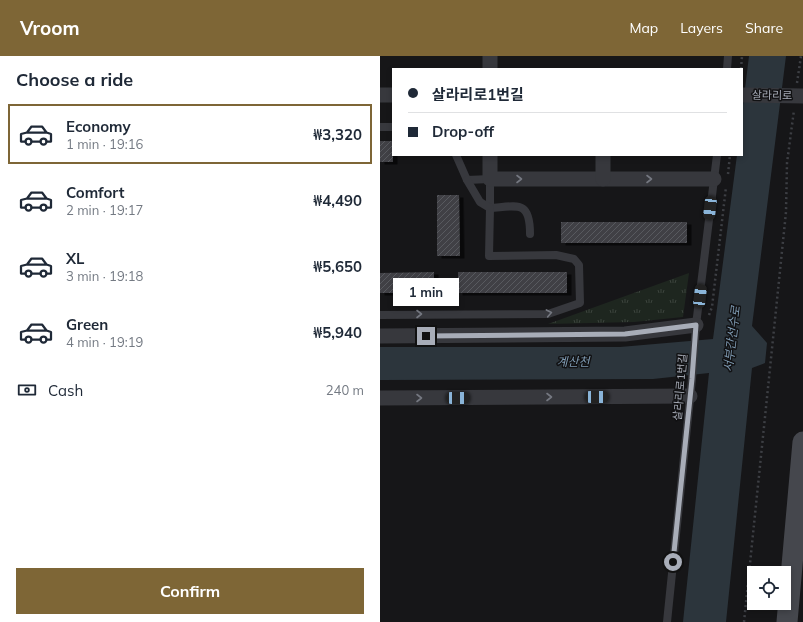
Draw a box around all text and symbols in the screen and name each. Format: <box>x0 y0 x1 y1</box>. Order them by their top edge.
text: Vroom <box>20 16 80 40</box>
text: Map <box>629 19 658 37</box>
text: Layers <box>680 19 723 37</box>
text: Share <box>745 19 783 37</box>
text: Choose a ride <box>16 68 133 91</box>
text: 살라리로1번길 <box>432 85 524 104</box>
street label: 살라리로 <box>752 88 792 102</box>
icon: car <box>18 116 54 152</box>
text: Economy <box>66 117 131 136</box>
text: Drop-off <box>432 122 494 141</box>
text: ₩3,320 <box>313 125 362 144</box>
text: 1 min · 19:16 <box>66 136 143 152</box>
one-way arrow <box>516 175 522 183</box>
one-way arrow <box>646 175 652 183</box>
icon: car <box>18 182 54 218</box>
text: Comfort <box>66 183 124 202</box>
text: ₩4,490 <box>313 191 362 210</box>
car <box>703 195 717 221</box>
text: 2 min · 19:17 <box>66 202 143 218</box>
icon: car <box>18 248 54 284</box>
text: XL <box>66 249 84 268</box>
text: ₩5,650 <box>313 257 362 276</box>
text: 3 min · 19:18 <box>66 268 143 284</box>
callout: 1 min <box>393 278 459 306</box>
car <box>693 283 707 309</box>
text: 1 min <box>409 284 443 300</box>
water label: 서부간선수로 <box>720 304 743 373</box>
one-way arrow <box>546 309 552 317</box>
one-way arrow <box>416 310 422 319</box>
icon: car <box>18 314 54 350</box>
text: Green <box>66 315 108 334</box>
text: ₩5,940 <box>313 323 362 342</box>
route end <box>417 327 435 345</box>
text: 4 min · 19:19 <box>66 334 143 350</box>
street label: 살라리로1번길 <box>670 353 690 421</box>
water label: 계산천 <box>556 354 592 369</box>
icon: cash <box>16 379 38 401</box>
text: Cash <box>48 381 83 400</box>
text: 240 m <box>326 382 364 398</box>
car <box>585 391 609 403</box>
car <box>446 392 470 404</box>
one-way arrow <box>546 393 552 401</box>
one-way arrow <box>416 394 422 402</box>
route start <box>664 553 682 571</box>
map controls <box>747 566 791 610</box>
button: locate <box>747 566 791 610</box>
button: Confirm <box>16 568 364 614</box>

